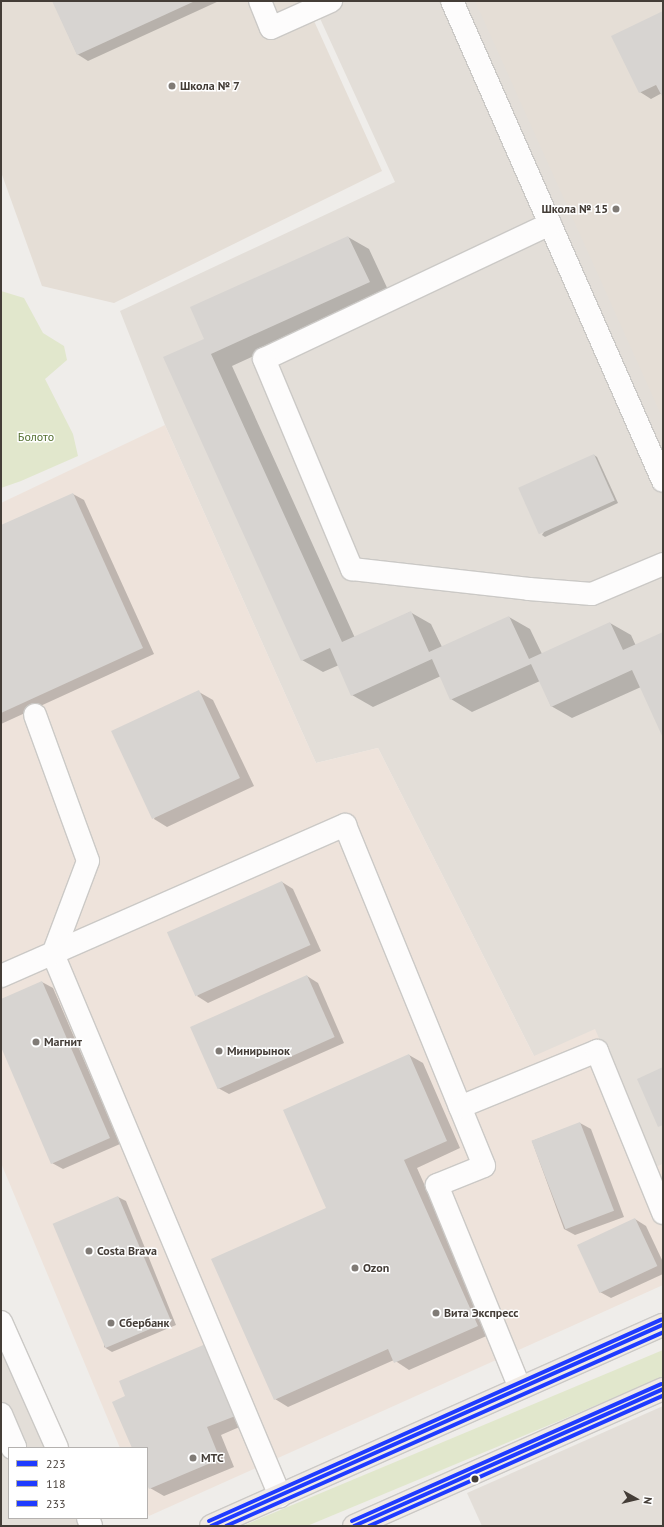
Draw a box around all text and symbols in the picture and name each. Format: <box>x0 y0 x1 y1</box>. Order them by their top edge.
place label: Школа № 7 <box>180 79 240 93</box>
marker: Школа № 7 <box>167 81 177 91</box>
place label: Школа № 15 <box>541 202 608 216</box>
marker: Школа № 15 <box>611 204 621 214</box>
park label: Болото <box>18 430 54 444</box>
place label: Магнит <box>44 1035 82 1049</box>
marker: Магнит <box>31 1037 41 1047</box>
place label: Минирынок <box>227 1044 290 1058</box>
marker: Минирынок <box>214 1046 224 1056</box>
place label: Costa Brava <box>97 1244 157 1258</box>
marker: Costa Brava <box>84 1246 94 1256</box>
place label: Ozon <box>363 1261 389 1275</box>
marker: Ozon <box>350 1263 360 1273</box>
place label: Вита Экспресс <box>444 1306 519 1320</box>
marker: Вита Экспресс <box>431 1308 441 1318</box>
place label: Сбербанк <box>119 1316 169 1330</box>
marker: Сбербанк <box>106 1318 116 1328</box>
legend <box>8 1447 148 1519</box>
place label: МТС <box>201 1451 224 1465</box>
marker: МТС <box>188 1453 198 1463</box>
text: 223 <box>46 1456 66 1471</box>
unlabelled marker <box>470 1474 480 1484</box>
text: 118 <box>46 1476 66 1491</box>
north arrow <box>616 1479 656 1519</box>
text: 233 <box>46 1496 66 1511</box>
text: N <box>640 1496 655 1505</box>

